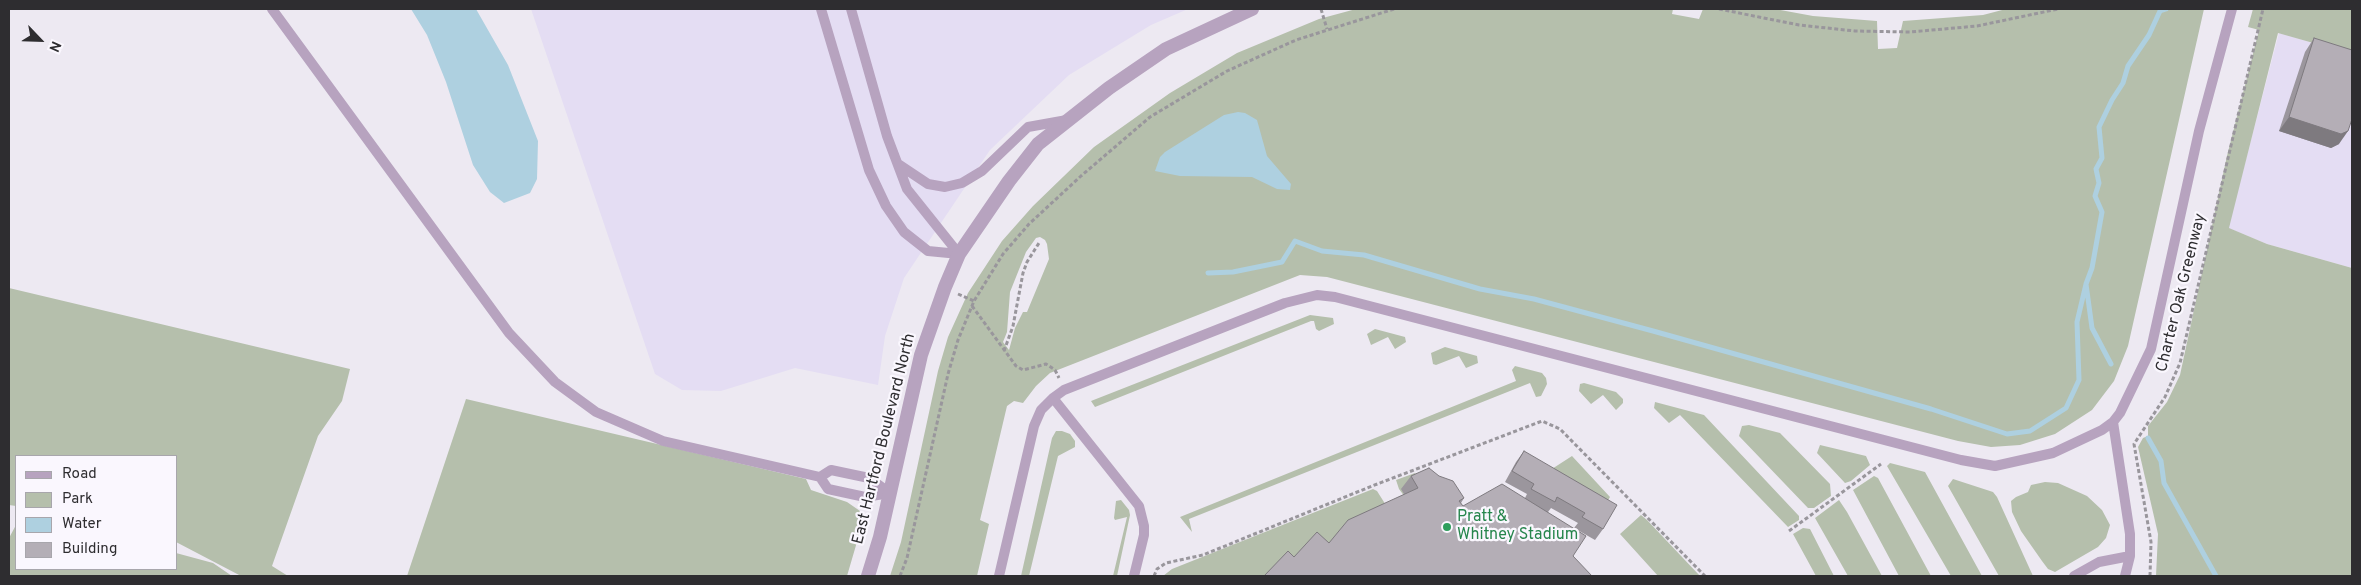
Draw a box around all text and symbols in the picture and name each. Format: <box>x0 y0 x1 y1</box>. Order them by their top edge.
north arrow <box>15 15 65 65</box>
text: N <box>44 38 64 54</box>
street label: Charter Oak Greenway <box>2153 212 2211 374</box>
street label: East Hartford Boulevard North <box>849 332 921 546</box>
legend <box>15 455 178 570</box>
text: Road <box>62 465 97 484</box>
text: Park <box>62 490 93 509</box>
place label: Pratt & Whitney Stadium <box>1457 508 1578 546</box>
text: Water <box>62 515 101 534</box>
marker: Pratt & Whitney Stadium <box>1441 521 1453 533</box>
text: Building <box>62 540 117 559</box>

